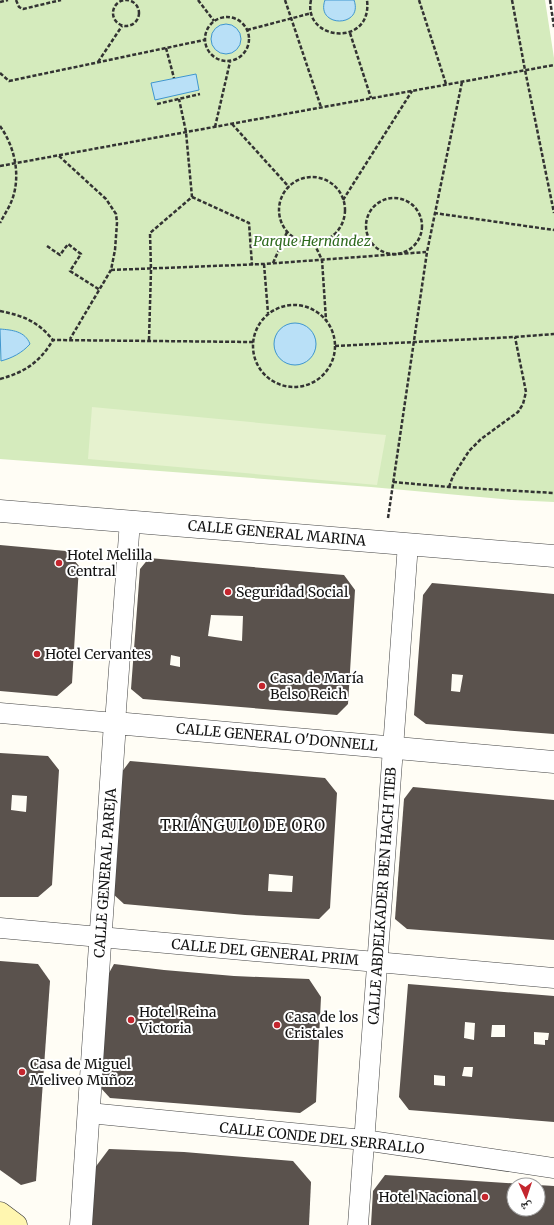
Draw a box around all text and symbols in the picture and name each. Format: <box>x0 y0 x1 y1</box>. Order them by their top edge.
park label: Parque Hernández <box>253 232 372 250</box>
street label: CALLE GENERAL MARINA <box>187 516 367 550</box>
place label: Hotel Melilla Central <box>67 546 153 580</box>
marker: Hotel Melilla Central <box>54 558 64 568</box>
place label: Seguridad Social <box>236 583 349 601</box>
marker: Seguridad Social <box>223 587 233 597</box>
place label: Hotel Cervantes <box>45 645 151 663</box>
marker: Hotel Cervantes <box>32 649 42 659</box>
place label: Casa de María Belso Reich <box>270 669 364 703</box>
marker: Casa de María Belso Reich <box>257 681 267 691</box>
street label: CALLE GENERAL O'DONNELL <box>175 719 379 755</box>
street label: CALLE ABDELKADER BEN HACH TIEB <box>364 767 400 1025</box>
street label: CALLE GENERAL PAREJA <box>90 787 120 958</box>
district label: TRIÁNGULO DE ORO <box>160 815 326 835</box>
street label: CALLE DEL GENERAL PRIM <box>171 935 360 969</box>
place label: Hotel Reina Victoria <box>138 1003 217 1037</box>
place label: Casa de los Cristales <box>285 1008 358 1042</box>
marker: Hotel Reina Victoria <box>126 1015 136 1025</box>
marker: Casa de los Cristales <box>272 1020 282 1030</box>
place label: Casa de Miguel Meliveo Muñoz <box>30 1055 134 1089</box>
marker: Casa de Miguel Meliveo Muñoz <box>17 1067 27 1077</box>
street label: CALLE CONDE DEL SERRALLO <box>219 1118 425 1158</box>
north arrow <box>506 1177 546 1217</box>
place label: Hotel Nacional <box>379 1188 478 1206</box>
marker: Hotel Nacional <box>480 1192 490 1202</box>
text: ش <box>520 1199 533 1214</box>

